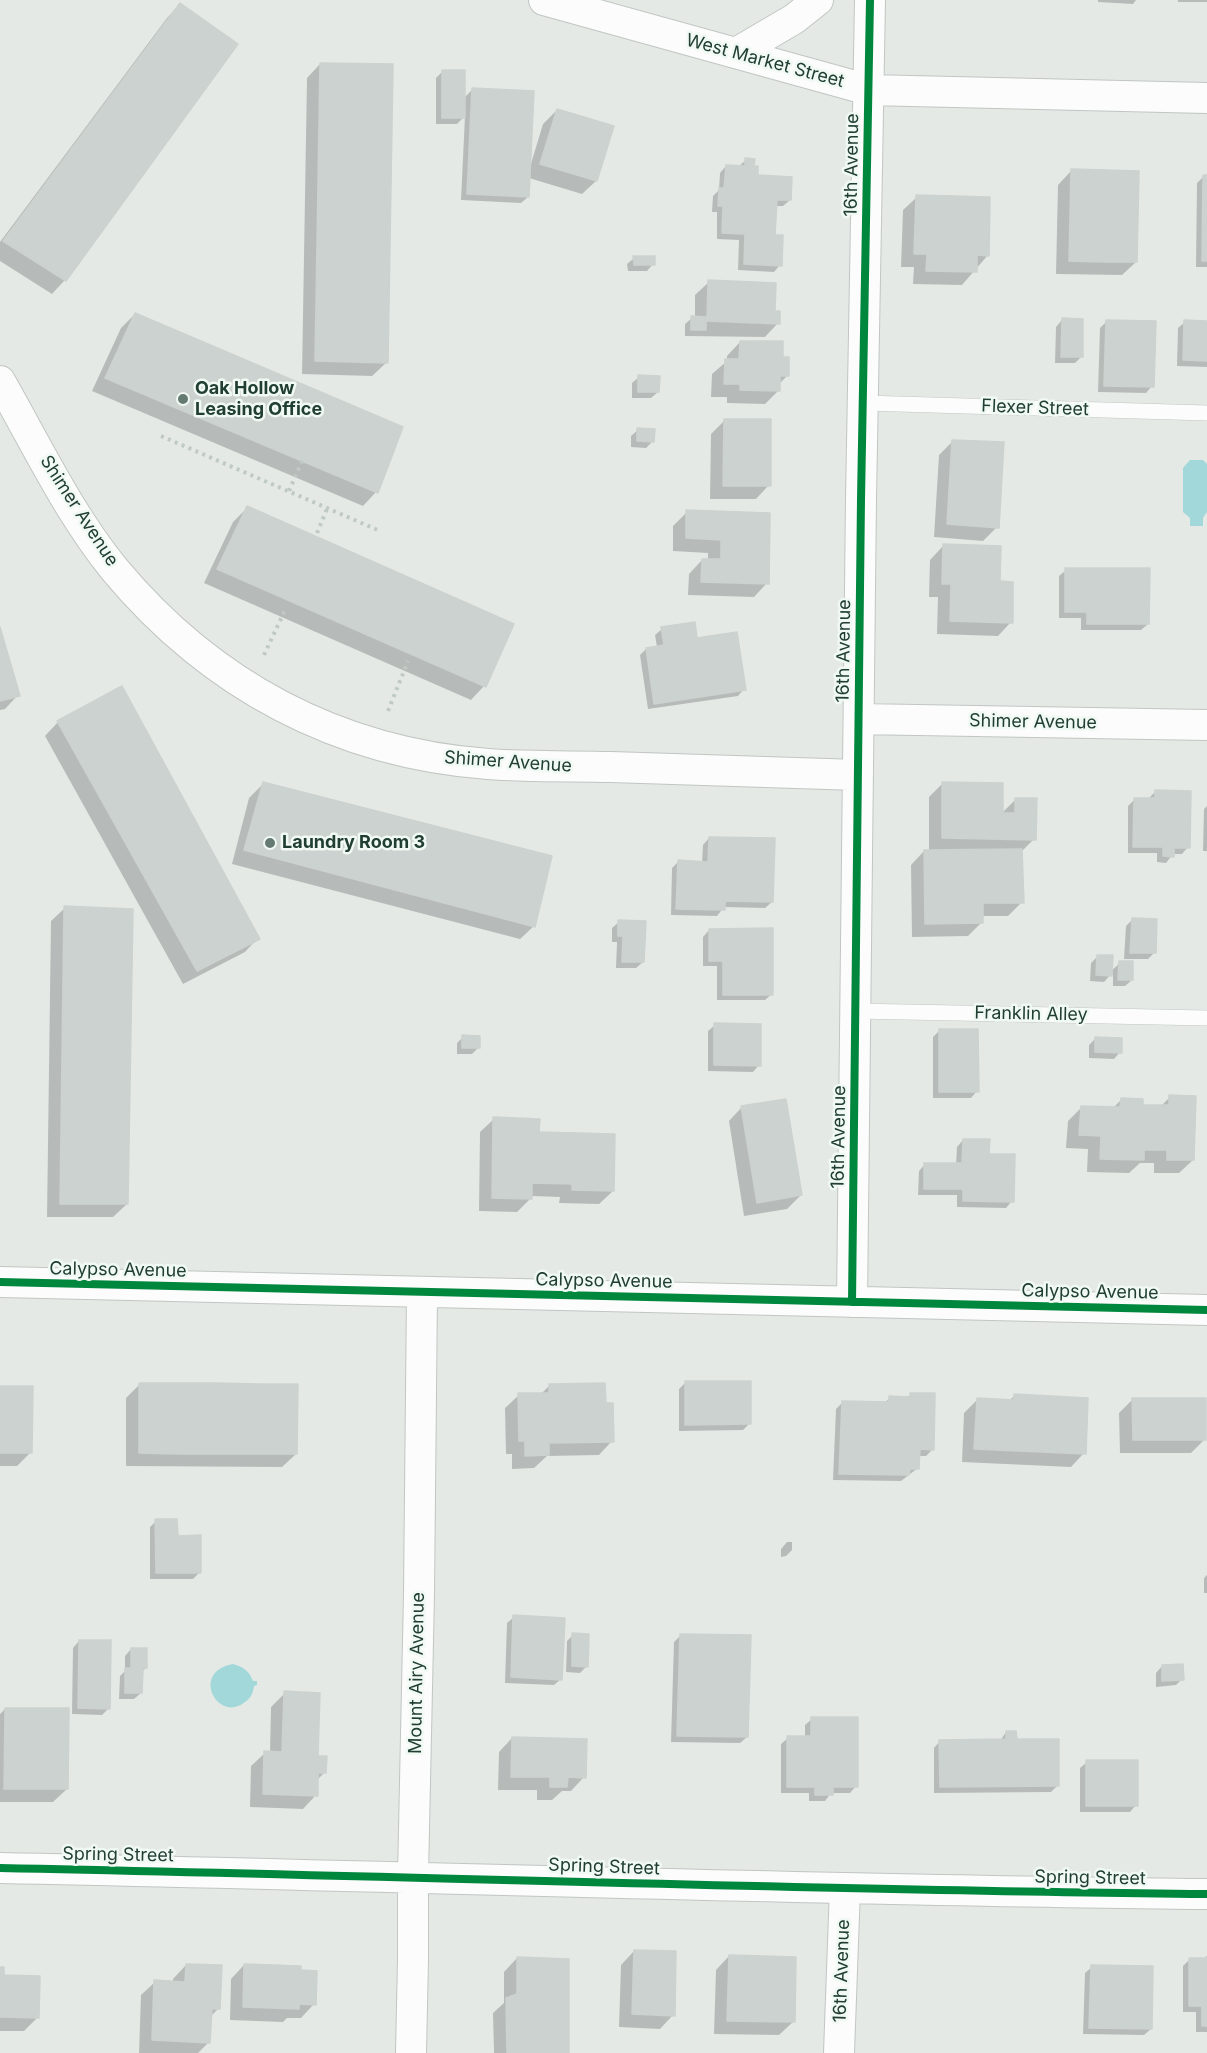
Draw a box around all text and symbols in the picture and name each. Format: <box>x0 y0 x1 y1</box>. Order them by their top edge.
street label: West Market Street <box>684 29 846 93</box>
street label: 16th Avenue <box>840 113 864 217</box>
place label: Oak Hollow Leasing Office <box>195 378 322 420</box>
marker: Oak Hollow Leasing Office <box>176 392 190 406</box>
street label: Flexer Street <box>981 395 1089 421</box>
street label: Shimer Avenue <box>35 451 123 571</box>
street label: 16th Avenue <box>832 599 856 703</box>
street label: Shimer Avenue <box>969 710 1097 734</box>
street label: Shimer Avenue <box>443 747 573 777</box>
place label: Laundry Room 3 <box>282 832 425 854</box>
marker: Laundry Room 3 <box>263 836 277 850</box>
street label: Franklin Alley <box>974 1002 1088 1026</box>
street label: 16th Avenue <box>827 1085 851 1189</box>
street label: Calypso Avenue <box>49 1258 187 1282</box>
street label: Calypso Avenue <box>535 1269 673 1293</box>
street label: Calypso Avenue <box>1021 1280 1159 1304</box>
street label: Mount Airy Avenue <box>405 1592 429 1754</box>
street label: Spring Street <box>62 1843 174 1867</box>
street label: Spring Street <box>548 1854 660 1880</box>
street label: Spring Street <box>1034 1866 1146 1890</box>
street label: 16th Avenue <box>829 1919 855 2023</box>

